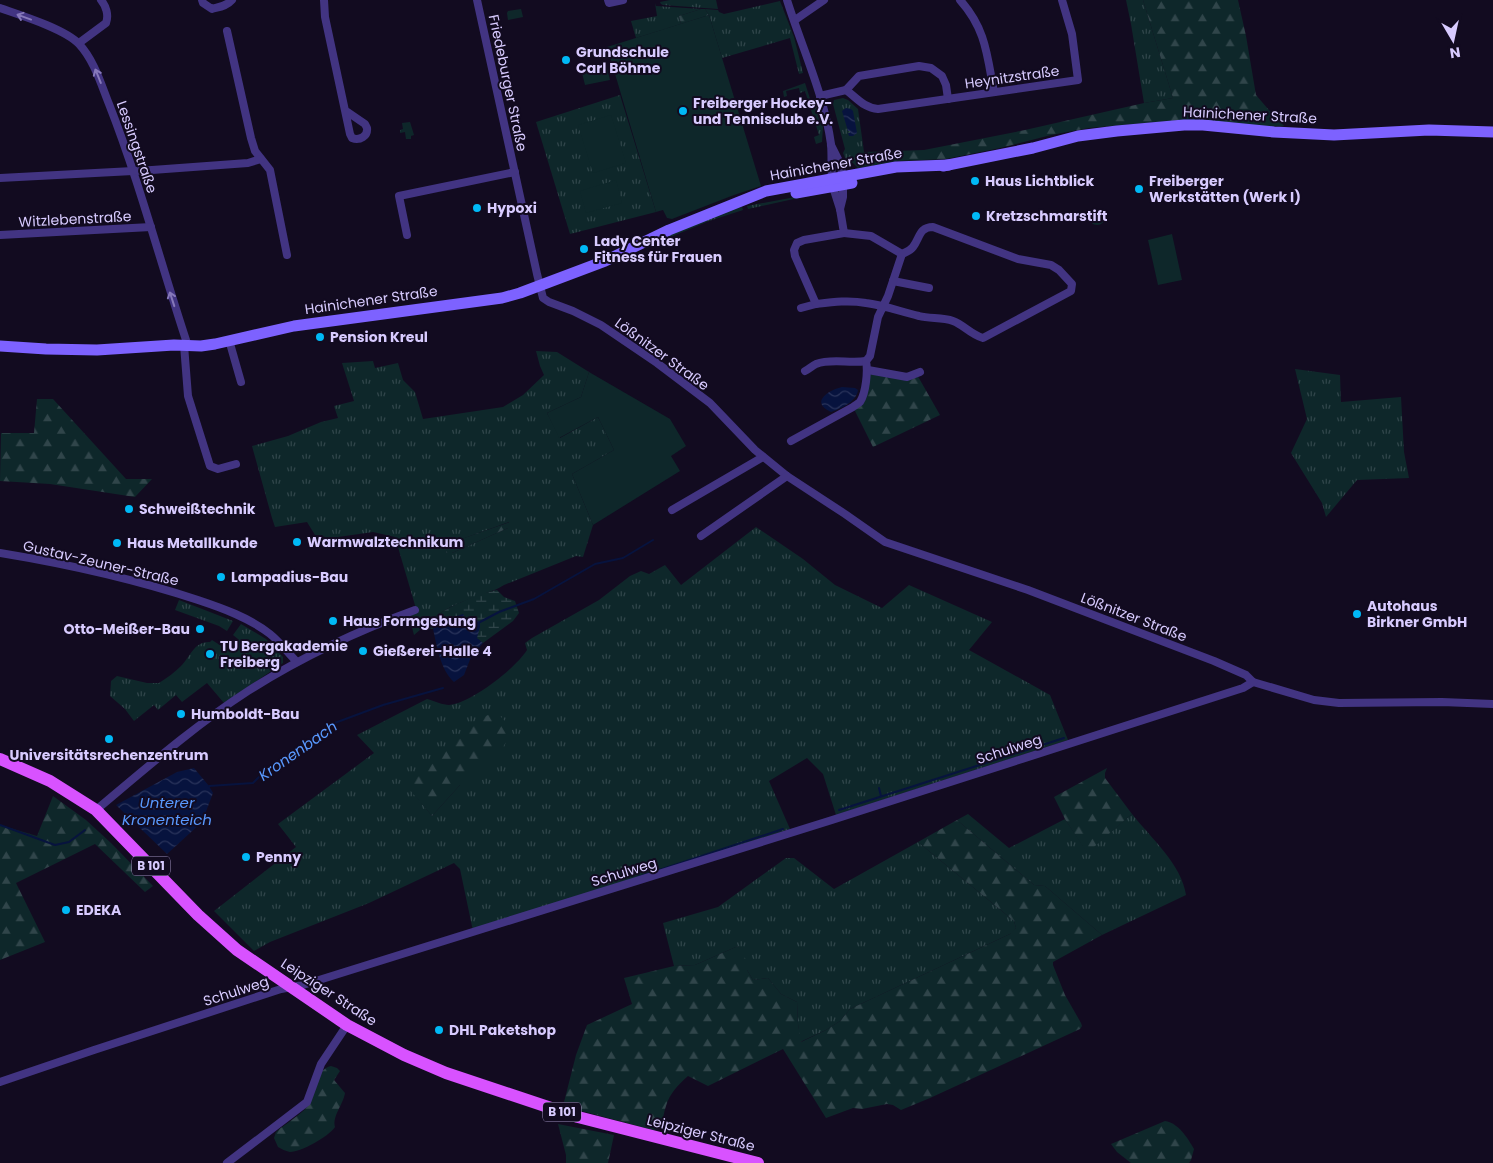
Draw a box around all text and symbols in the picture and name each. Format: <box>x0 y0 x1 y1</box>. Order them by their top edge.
one-way arrow <box>16 12 32 21</box>
street label: Friedeburger Straße <box>484 13 532 154</box>
north arrow <box>1428 15 1478 65</box>
place label: Grundschule Carl Böhme <box>576 42 669 78</box>
text: N <box>1448 42 1462 64</box>
marker: Grundschule Carl Böhme <box>560 54 572 66</box>
street label: Heynitzstraße <box>963 60 1061 94</box>
one-way arrow <box>92 69 102 84</box>
place label: Freiberger Hockey- und Tennisclub e.V. <box>693 93 833 129</box>
street label: Lessingstraße <box>112 98 162 196</box>
street label: Hainichener Straße <box>1183 102 1318 129</box>
marker: Freiberger Hockey- und Tennisclub e.V. <box>677 105 689 117</box>
street label: Hainichener Straße <box>768 142 904 185</box>
place label: Haus Lichtblick <box>985 171 1095 191</box>
place label: Freiberger Werkstätten (Werk I) <box>1149 171 1301 207</box>
marker: Haus Lichtblick <box>969 175 981 187</box>
marker: Freiberger Werkstätten (Werk I) <box>1133 183 1145 195</box>
place label: Hypoxi <box>487 198 537 218</box>
marker: Hypoxi <box>471 202 483 214</box>
street label: Witzlebenstraße <box>18 206 132 232</box>
place label: Kretzschmarstift <box>986 206 1108 226</box>
marker: Kretzschmarstift <box>970 210 982 222</box>
place label: Lady Center Fitness für Frauen <box>594 231 722 267</box>
marker: Lady Center Fitness für Frauen <box>578 243 590 255</box>
street label: Hainichener Straße <box>303 281 439 319</box>
one-way arrow <box>167 292 177 308</box>
street label: Lößnitzer Straße <box>611 313 714 395</box>
place label: Pension Kreul <box>330 327 428 347</box>
marker: Pension Kreul <box>314 331 326 343</box>
place label: Schweißtechnik <box>139 499 256 519</box>
marker: Schweißtechnik <box>123 503 135 515</box>
place label: Warmwalztechnikum <box>307 532 464 552</box>
place label: Haus Metallkunde <box>127 533 258 553</box>
street label: Gustav-Zeuner-Straße <box>21 535 181 591</box>
marker: Warmwalztechnikum <box>291 536 303 548</box>
marker: Haus Metallkunde <box>111 537 123 549</box>
place label: Lampadius-Bau <box>231 567 348 587</box>
marker: Lampadius-Bau <box>215 571 227 583</box>
street label: Lößnitzer Straße <box>1078 588 1190 647</box>
place label: Autohaus Birkner GmbH <box>1367 596 1467 632</box>
marker: Autohaus Birkner GmbH <box>1351 608 1363 620</box>
place label: Haus Formgebung <box>343 611 476 631</box>
marker: Haus Formgebung <box>327 615 339 627</box>
place label: Otto-Meißer-Bau <box>63 619 190 639</box>
marker: Otto-Meißer-Bau <box>194 623 206 635</box>
place label: TU Bergakademie Freiberg <box>220 636 348 672</box>
place label: Gießerei-Halle 4 <box>373 641 492 661</box>
marker: Gießerei-Halle 4 <box>357 645 369 657</box>
marker: TU Bergakademie Freiberg <box>204 648 216 660</box>
place label: Humboldt-Bau <box>191 704 300 724</box>
marker: Humboldt-Bau <box>175 708 187 720</box>
water label: Kronenbach <box>254 716 341 785</box>
street label: Schulweg <box>974 729 1044 769</box>
marker: Universitätsrechenzentrum <box>103 733 115 745</box>
place label: Universitätsrechenzentrum <box>10 745 209 765</box>
water label: Unterer Kronenteich <box>122 792 212 830</box>
place label: Penny <box>256 847 301 867</box>
marker: Penny <box>240 851 252 863</box>
street label: Schulweg <box>589 853 659 891</box>
road number: B 101 <box>132 856 170 876</box>
place label: EDEKA <box>76 900 122 920</box>
marker: EDEKA <box>60 904 72 916</box>
street label: Leipziger Straße <box>277 953 381 1031</box>
street label: Schulweg <box>201 971 271 1011</box>
place label: DHL Paketshop <box>449 1020 556 1040</box>
marker: DHL Paketshop <box>433 1024 445 1036</box>
road number: B 101 <box>543 1102 581 1122</box>
street label: Leipziger Straße <box>645 1110 757 1156</box>

